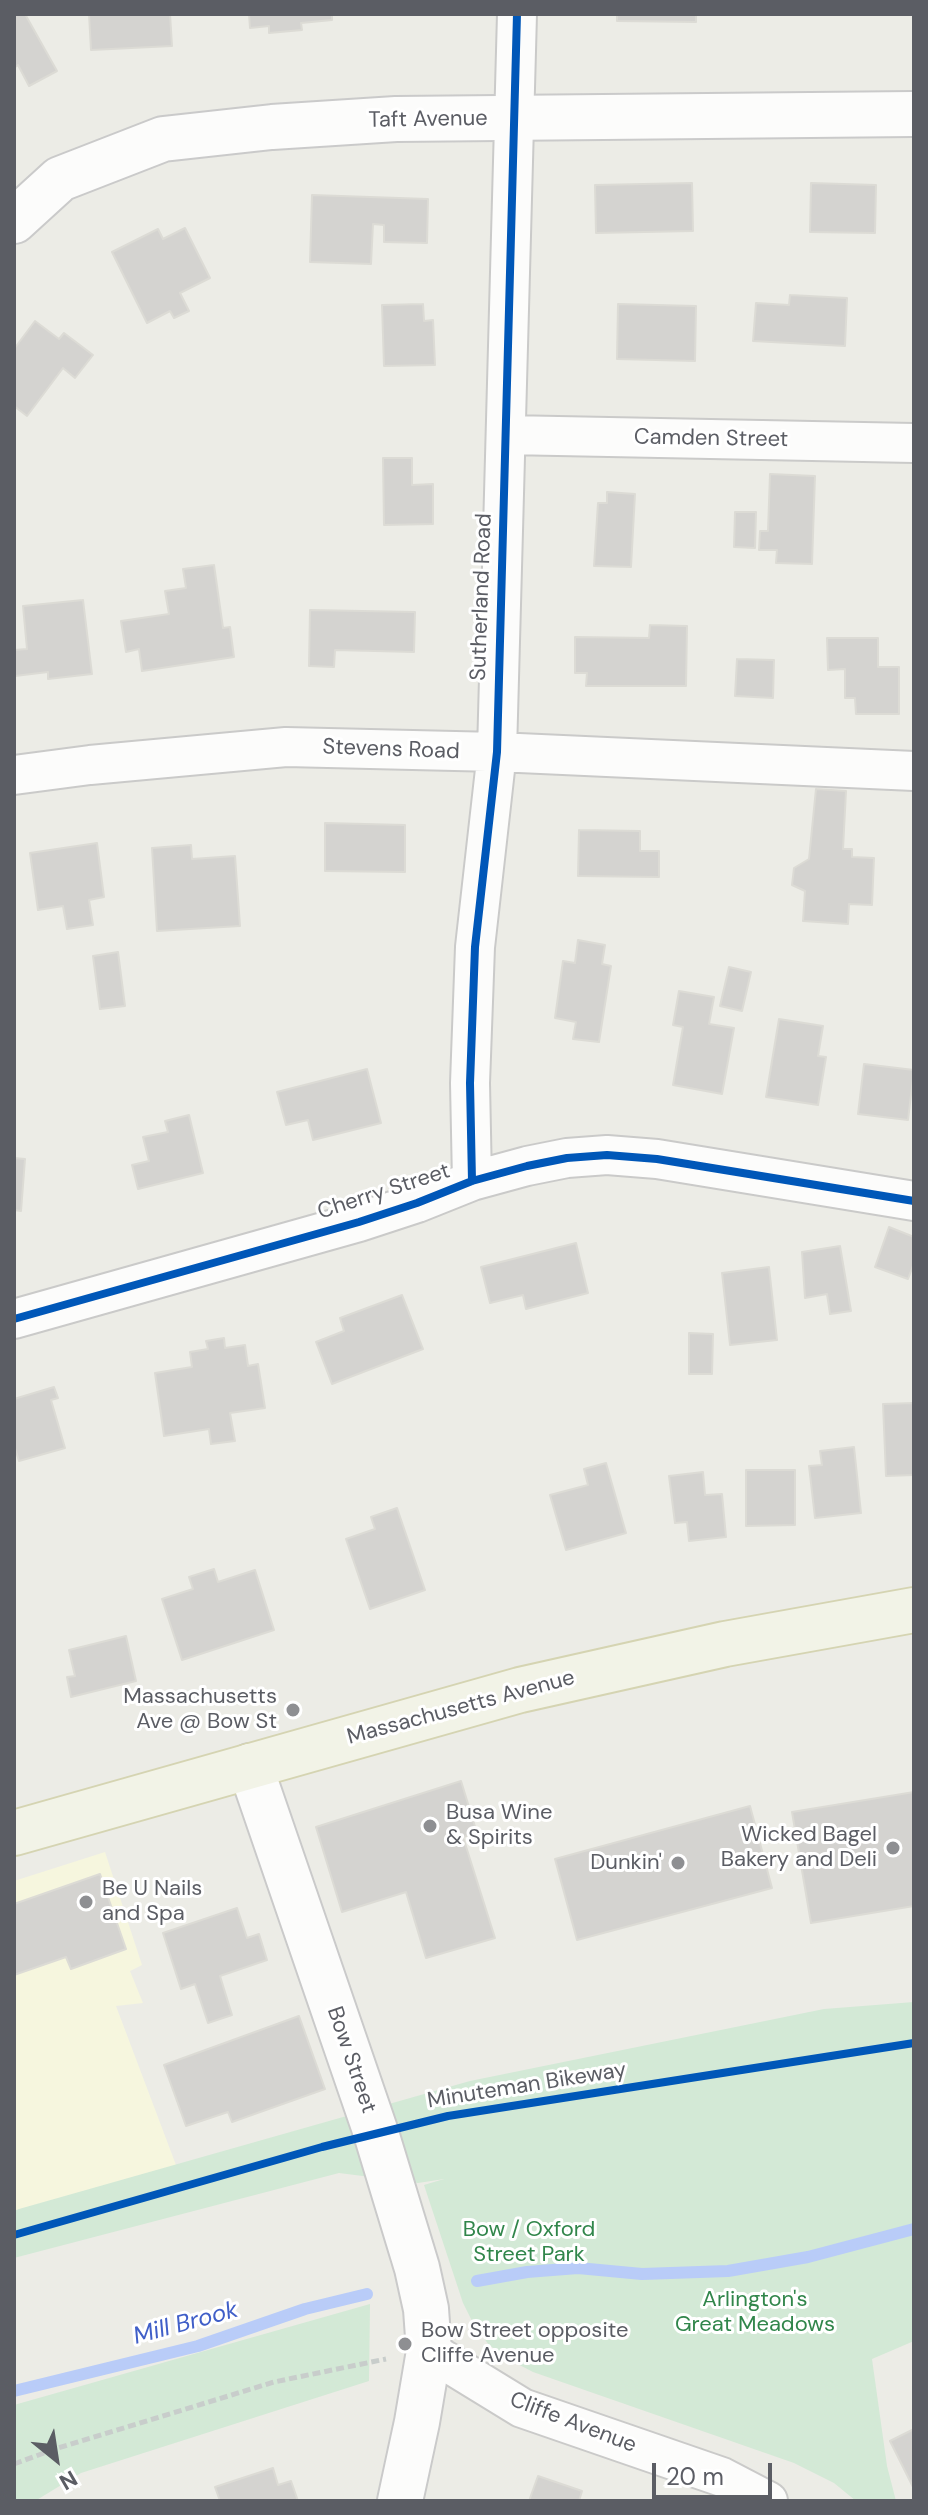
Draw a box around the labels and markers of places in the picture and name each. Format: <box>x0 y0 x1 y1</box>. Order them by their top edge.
place label: Massachusetts Ave @ Bow St <box>123 1684 277 1736</box>
marker: Massachusetts Ave @ Bow St <box>284 1701 302 1719</box>
place label: Busa Wine & Spirits <box>446 1800 552 1852</box>
marker: Busa Wine & Spirits <box>421 1817 439 1835</box>
place label: Wicked Bagel Bakery and Deli <box>721 1822 877 1874</box>
marker: Wicked Bagel Bakery and Deli <box>884 1839 902 1857</box>
place label: Dunkin' <box>590 1850 662 1876</box>
marker: Dunkin' <box>669 1854 687 1872</box>
place label: Be U Nails and Spa <box>102 1876 202 1928</box>
marker: Be U Nails and Spa <box>77 1893 95 1911</box>
place label: Bow Street opposite Cliffe Avenue <box>421 2318 629 2370</box>
marker: Bow Street opposite Cliffe Avenue <box>396 2335 414 2353</box>

